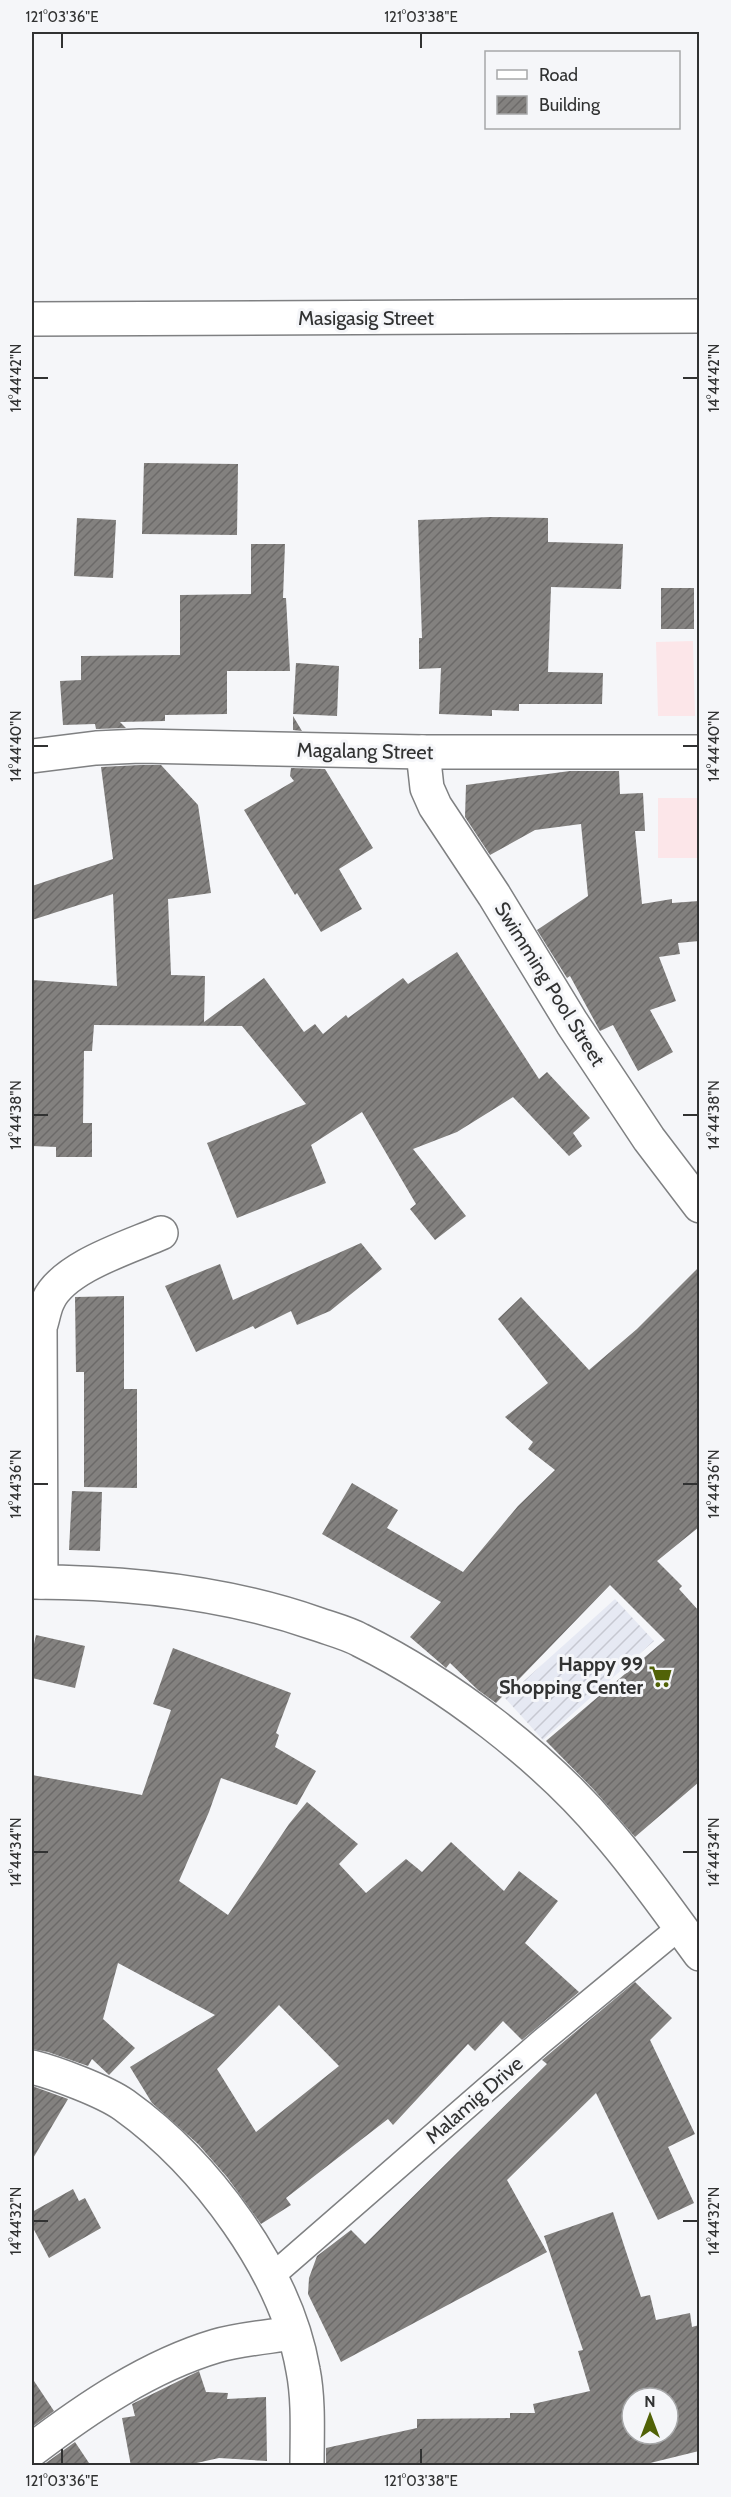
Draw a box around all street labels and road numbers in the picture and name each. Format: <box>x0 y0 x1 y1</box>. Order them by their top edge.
street label: Masigasig Street <box>298 306 434 330</box>
street label: Magalang Street <box>296 738 434 764</box>
street label: Swimming Pool Street <box>490 898 610 1071</box>
street label: Malamig Drive <box>420 2051 528 2149</box>

